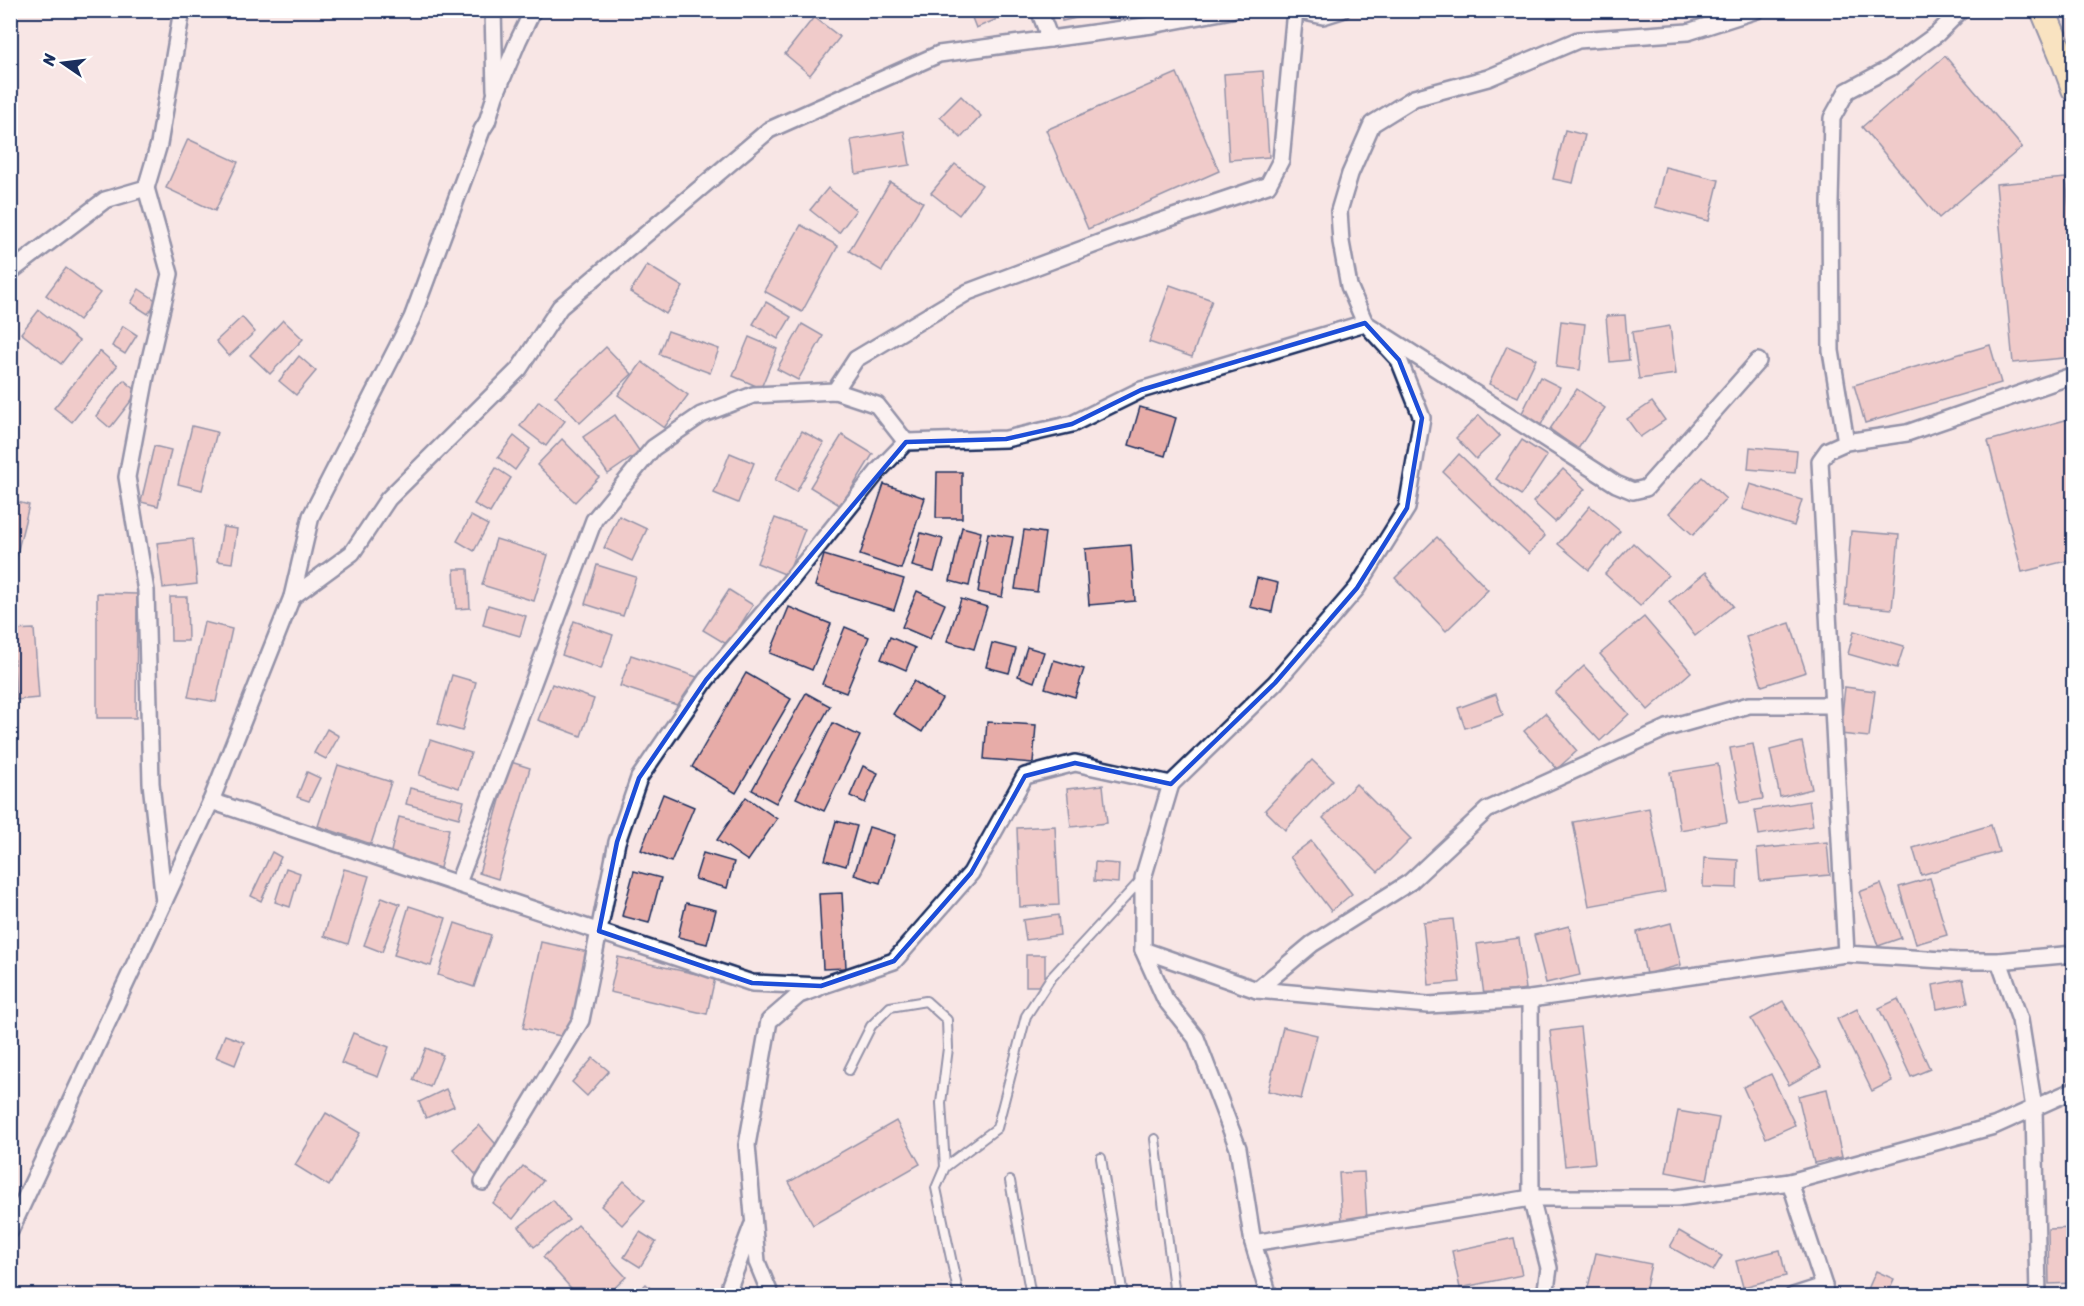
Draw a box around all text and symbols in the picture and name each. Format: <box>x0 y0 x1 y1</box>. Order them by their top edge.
north arrow <box>33 33 93 93</box>
text: N <box>33 50 65 69</box>

